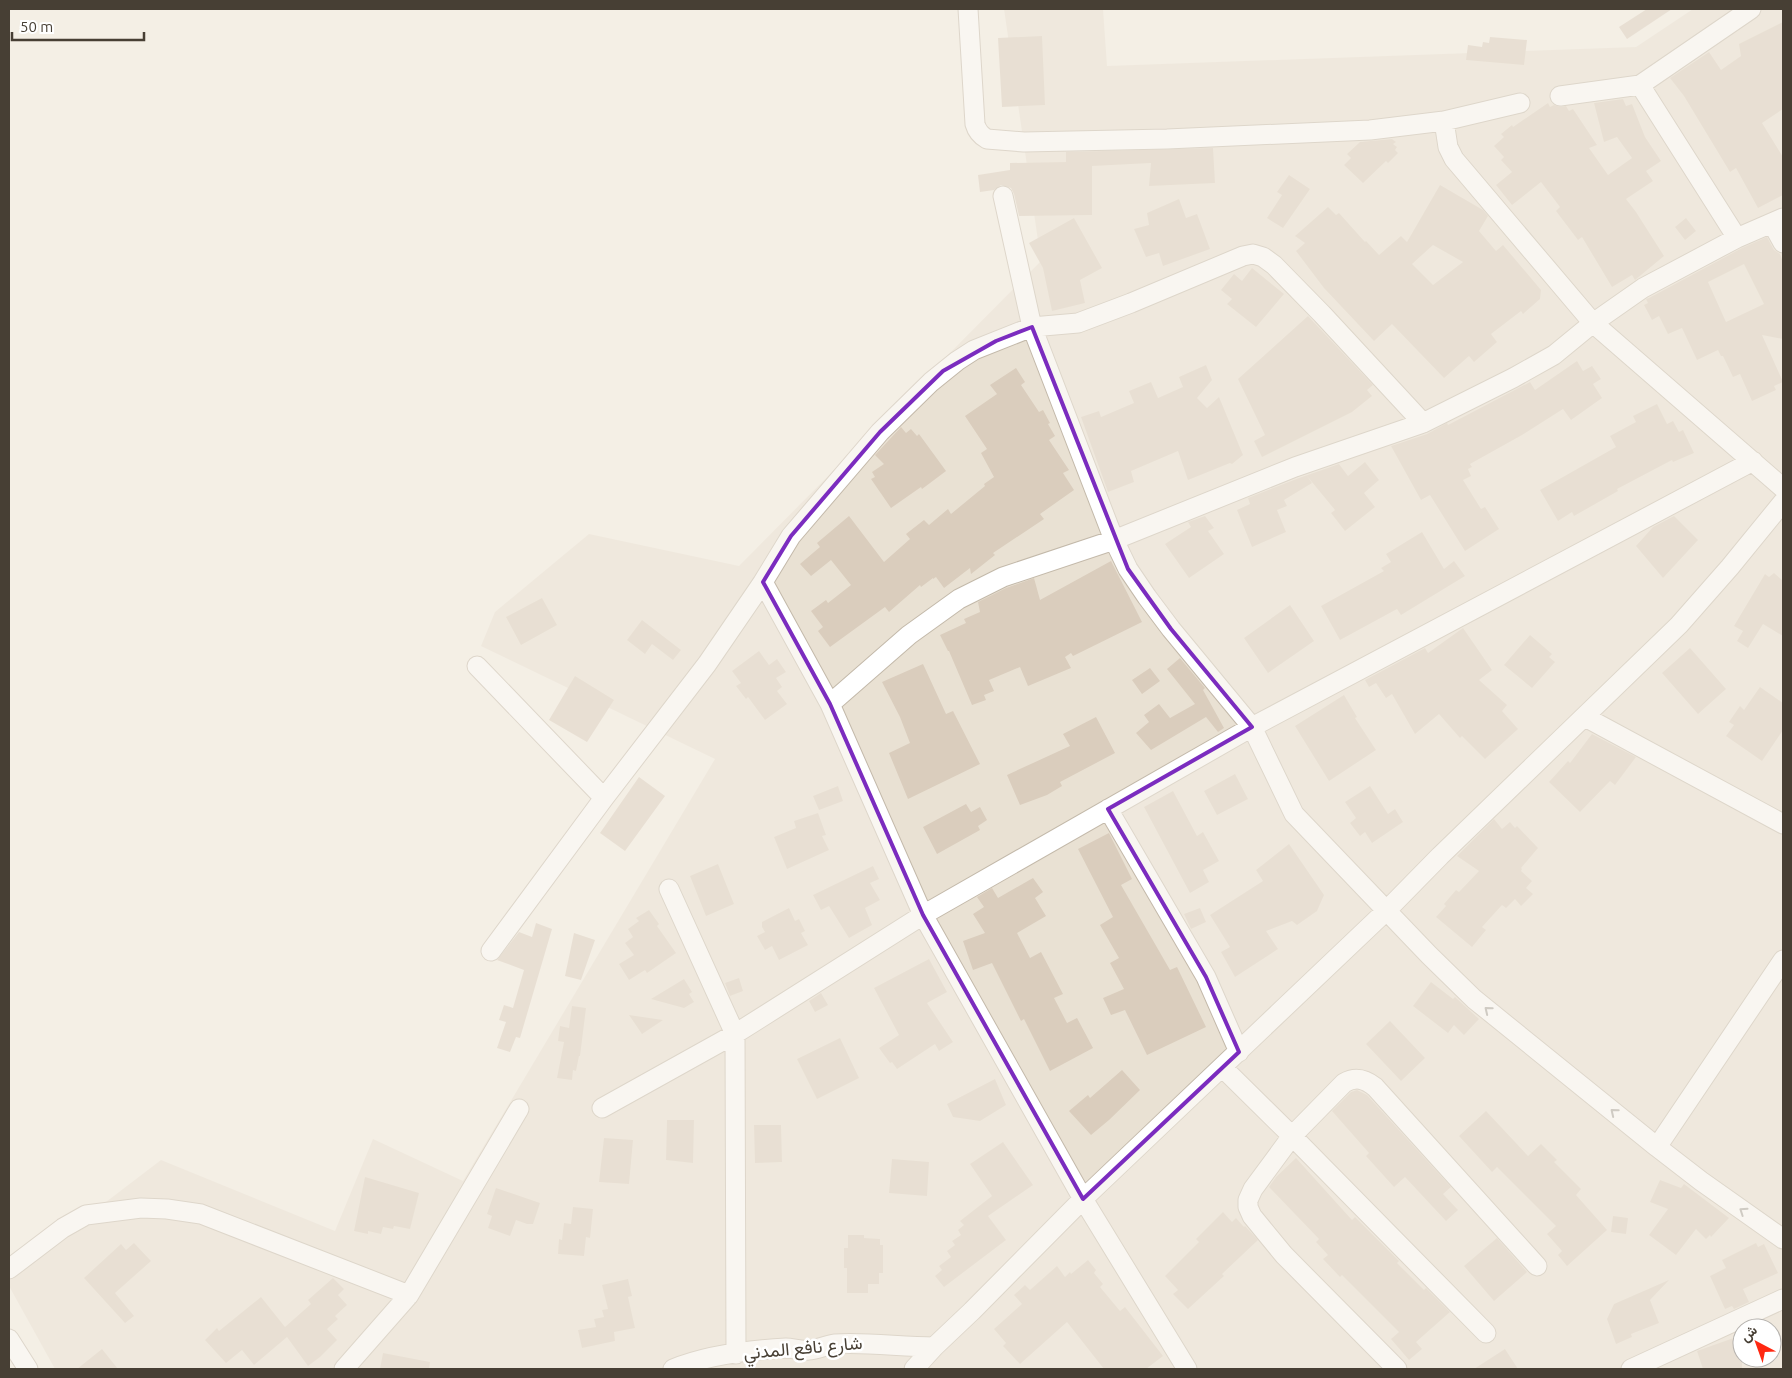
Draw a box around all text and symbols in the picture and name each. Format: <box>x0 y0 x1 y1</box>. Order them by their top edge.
scale bar <box>12 10 145 42</box>
text: 50 m <box>20 18 53 35</box>
one-way arrow <box>1485 1008 1494 1016</box>
one-way arrow <box>1611 1110 1620 1118</box>
one-way arrow <box>1740 1208 1749 1217</box>
north arrow <box>1732 1318 1782 1368</box>
text: ش <box>1737 1322 1761 1346</box>
street label: شارع نافع المدني <box>743 1332 864 1368</box>

